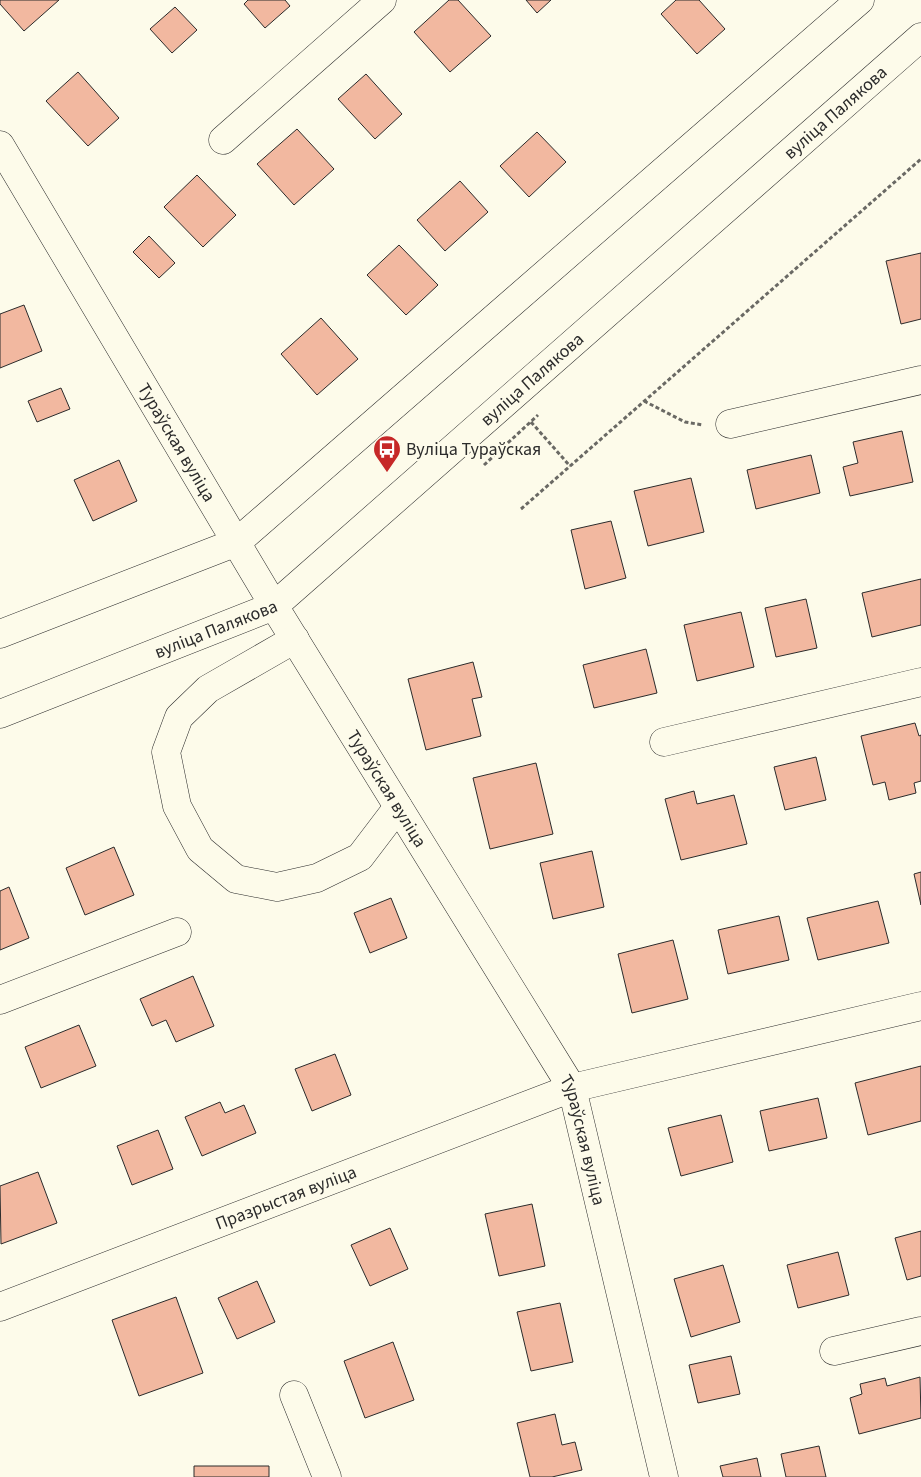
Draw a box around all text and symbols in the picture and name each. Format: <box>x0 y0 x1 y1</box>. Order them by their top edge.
street label: вуліца Палякова <box>778 60 893 165</box>
street label: вуліца Палякова <box>475 327 589 432</box>
street label: Тураўская вуліца <box>131 379 221 507</box>
bus stop icon: Вуліца Тураўская <box>372 434 402 473</box>
place label: Вуліца Тураўская <box>406 437 541 462</box>
street label: вуліца Палякова <box>151 594 281 665</box>
street label: Тураўская вуліца <box>341 725 432 853</box>
street label: Тураўская вуліца <box>554 1070 611 1208</box>
street label: Празрыстая вуліца <box>212 1160 360 1236</box>

